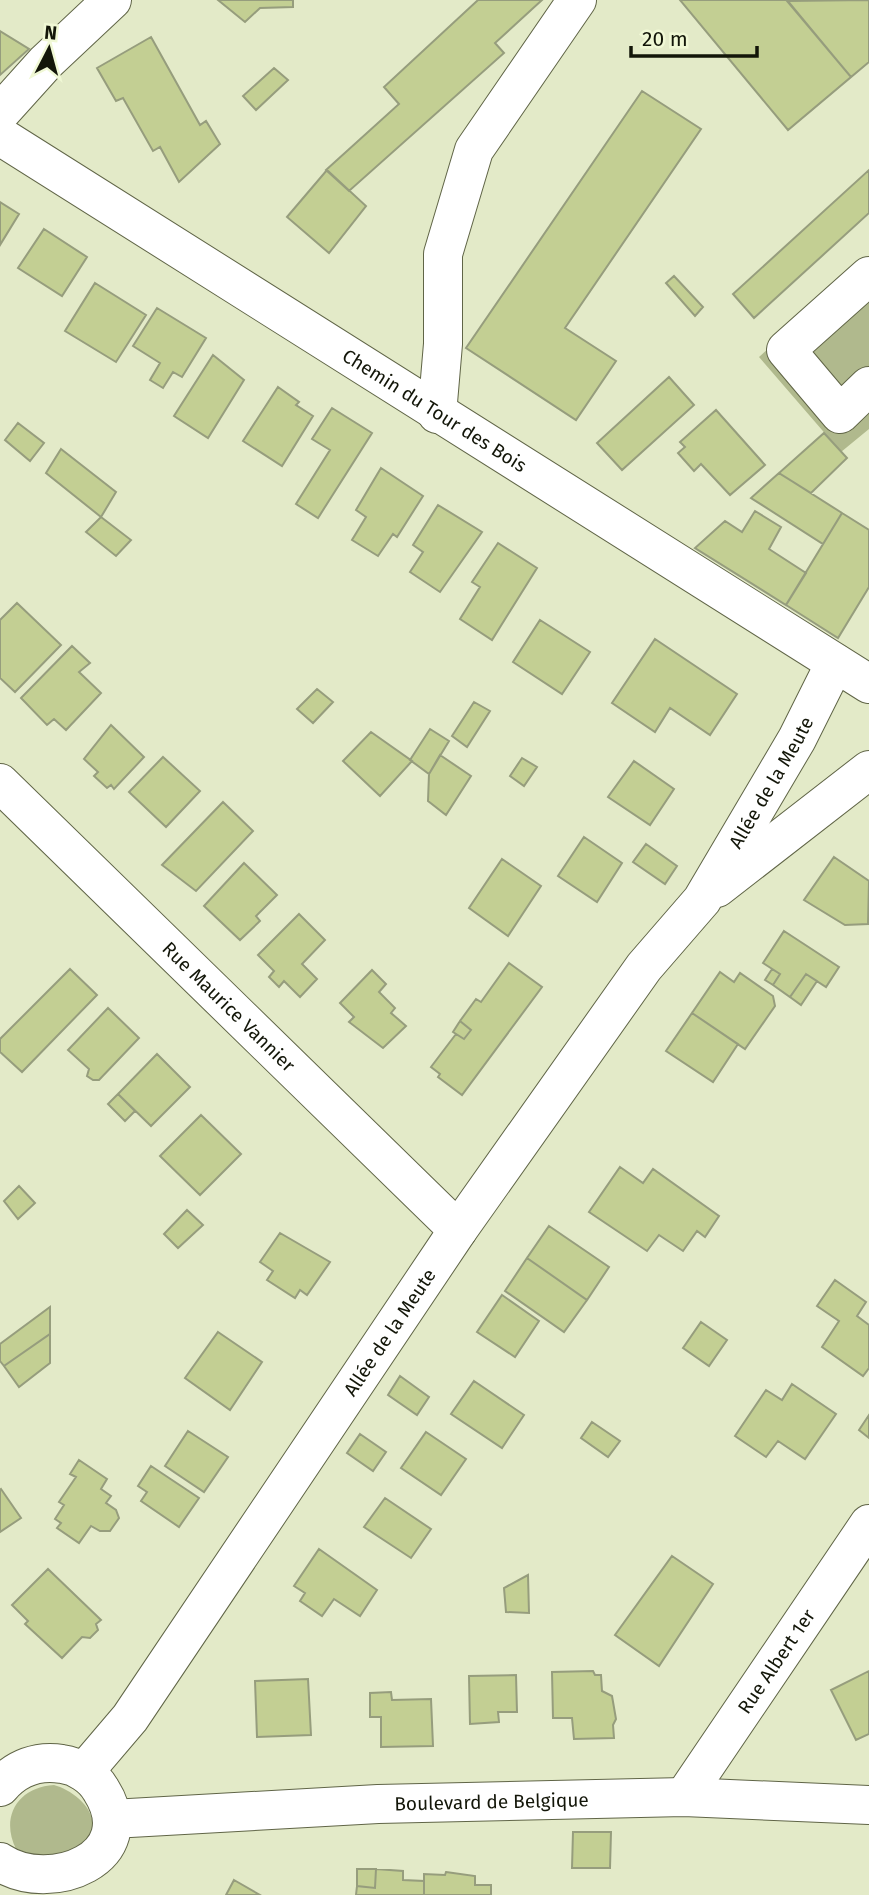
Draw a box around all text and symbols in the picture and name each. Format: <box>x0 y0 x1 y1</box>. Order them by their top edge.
north arrow <box>14 14 84 84</box>
scale bar <box>631 14 757 58</box>
text: N <box>43 20 58 45</box>
text: 20 m <box>642 26 688 52</box>
street label: Chemin du Tour des Bois <box>338 344 531 477</box>
street label: Allée de la Meute <box>724 713 818 853</box>
street label: Rue Maurice Vannier <box>157 937 300 1077</box>
street label: Allée de la Meute <box>339 1264 441 1400</box>
street label: Rue Albert 1er <box>733 1604 820 1718</box>
street label: Boulevard de Belgique <box>394 1788 589 1816</box>

